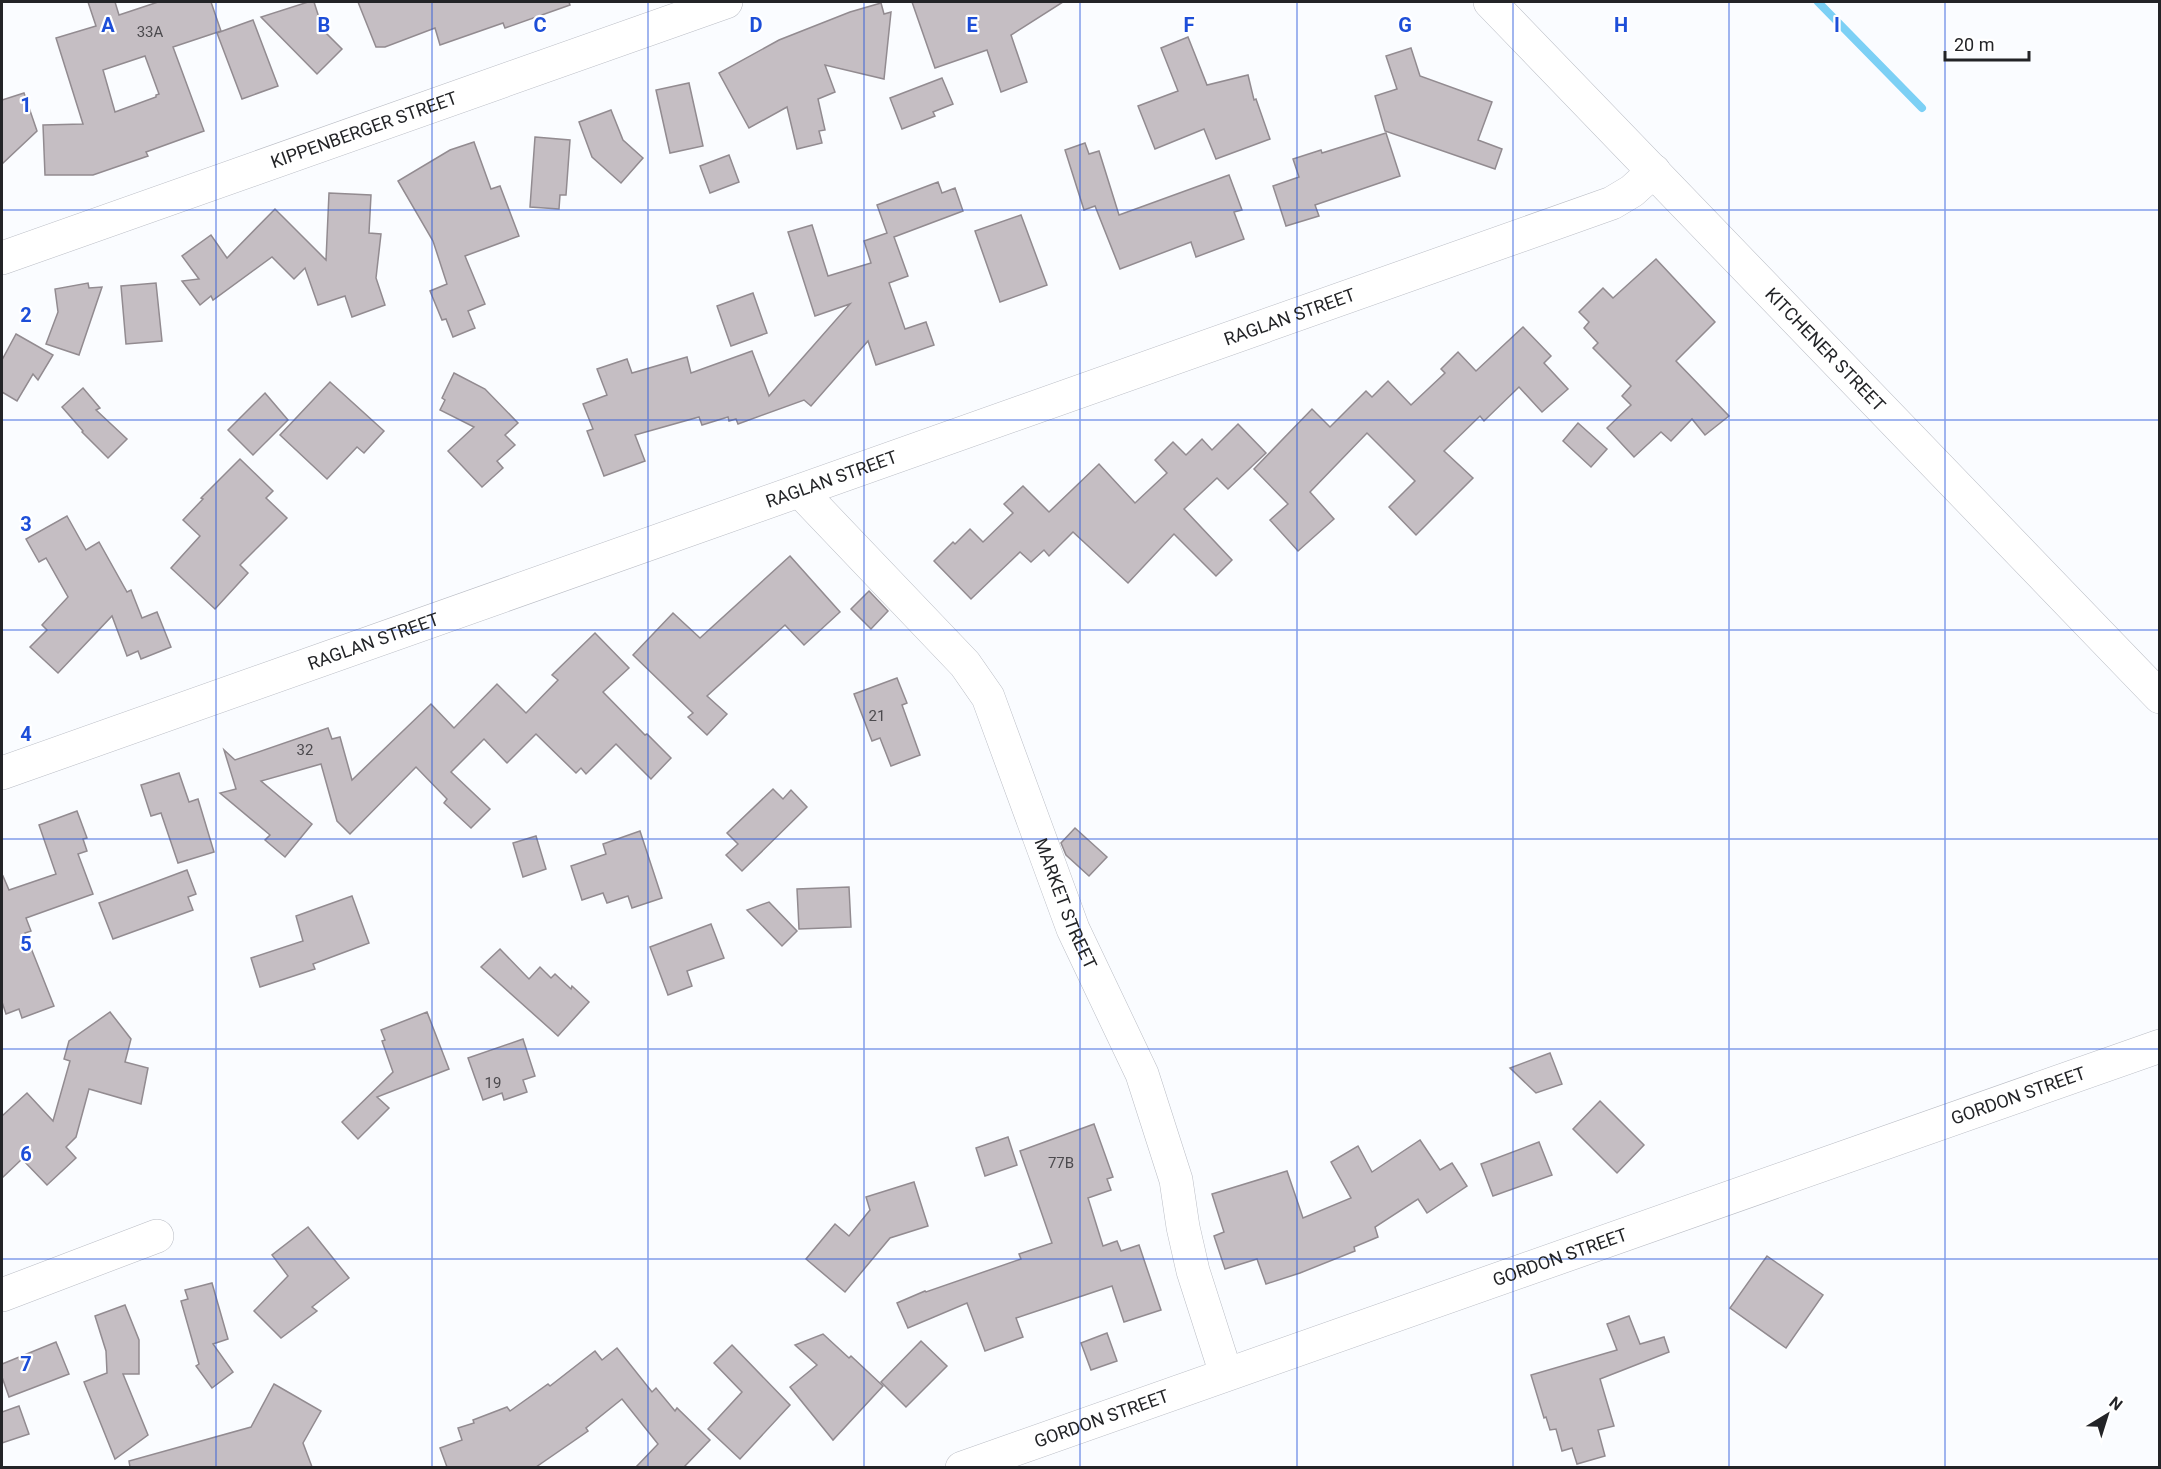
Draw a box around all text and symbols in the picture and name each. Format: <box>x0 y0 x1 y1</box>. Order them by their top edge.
text: A <box>101 13 115 37</box>
text: B <box>318 13 330 37</box>
text: C <box>533 13 547 37</box>
text: D <box>750 13 763 37</box>
text: E <box>966 13 978 37</box>
text: F <box>1184 13 1195 37</box>
text: G <box>1398 13 1412 37</box>
text: H <box>1614 13 1628 37</box>
text: I <box>1834 13 1840 37</box>
house number: 33A <box>137 23 164 41</box>
scale bar <box>1945 24 2029 62</box>
text: 20 m <box>1954 34 1994 55</box>
street label: KIPPENBERGER STREET <box>268 87 460 172</box>
text: 1 <box>20 93 32 117</box>
street label: KITCHENER STREET <box>1761 283 1890 416</box>
street label: RAGLAN STREET <box>1221 284 1358 350</box>
text: 2 <box>20 303 32 327</box>
street label: RAGLAN STREET <box>763 446 900 512</box>
text: 3 <box>20 512 32 536</box>
street label: RAGLAN STREET <box>305 608 442 674</box>
house number: 21 <box>869 707 885 725</box>
text: 4 <box>20 722 32 746</box>
house number: 32 <box>297 741 313 759</box>
street label: MARKET STREET <box>1031 835 1102 973</box>
text: 5 <box>20 932 32 956</box>
street label: GORDON STREET <box>1948 1062 2089 1129</box>
house number: 19 <box>485 1074 501 1092</box>
text: 6 <box>20 1142 32 1166</box>
house number: 77B <box>1048 1154 1074 1172</box>
street label: GORDON STREET <box>1490 1223 1630 1290</box>
text: 7 <box>20 1352 32 1376</box>
street label: GORDON STREET <box>1031 1385 1172 1452</box>
north arrow <box>2077 1385 2137 1445</box>
text: N <box>2106 1393 2126 1415</box>

